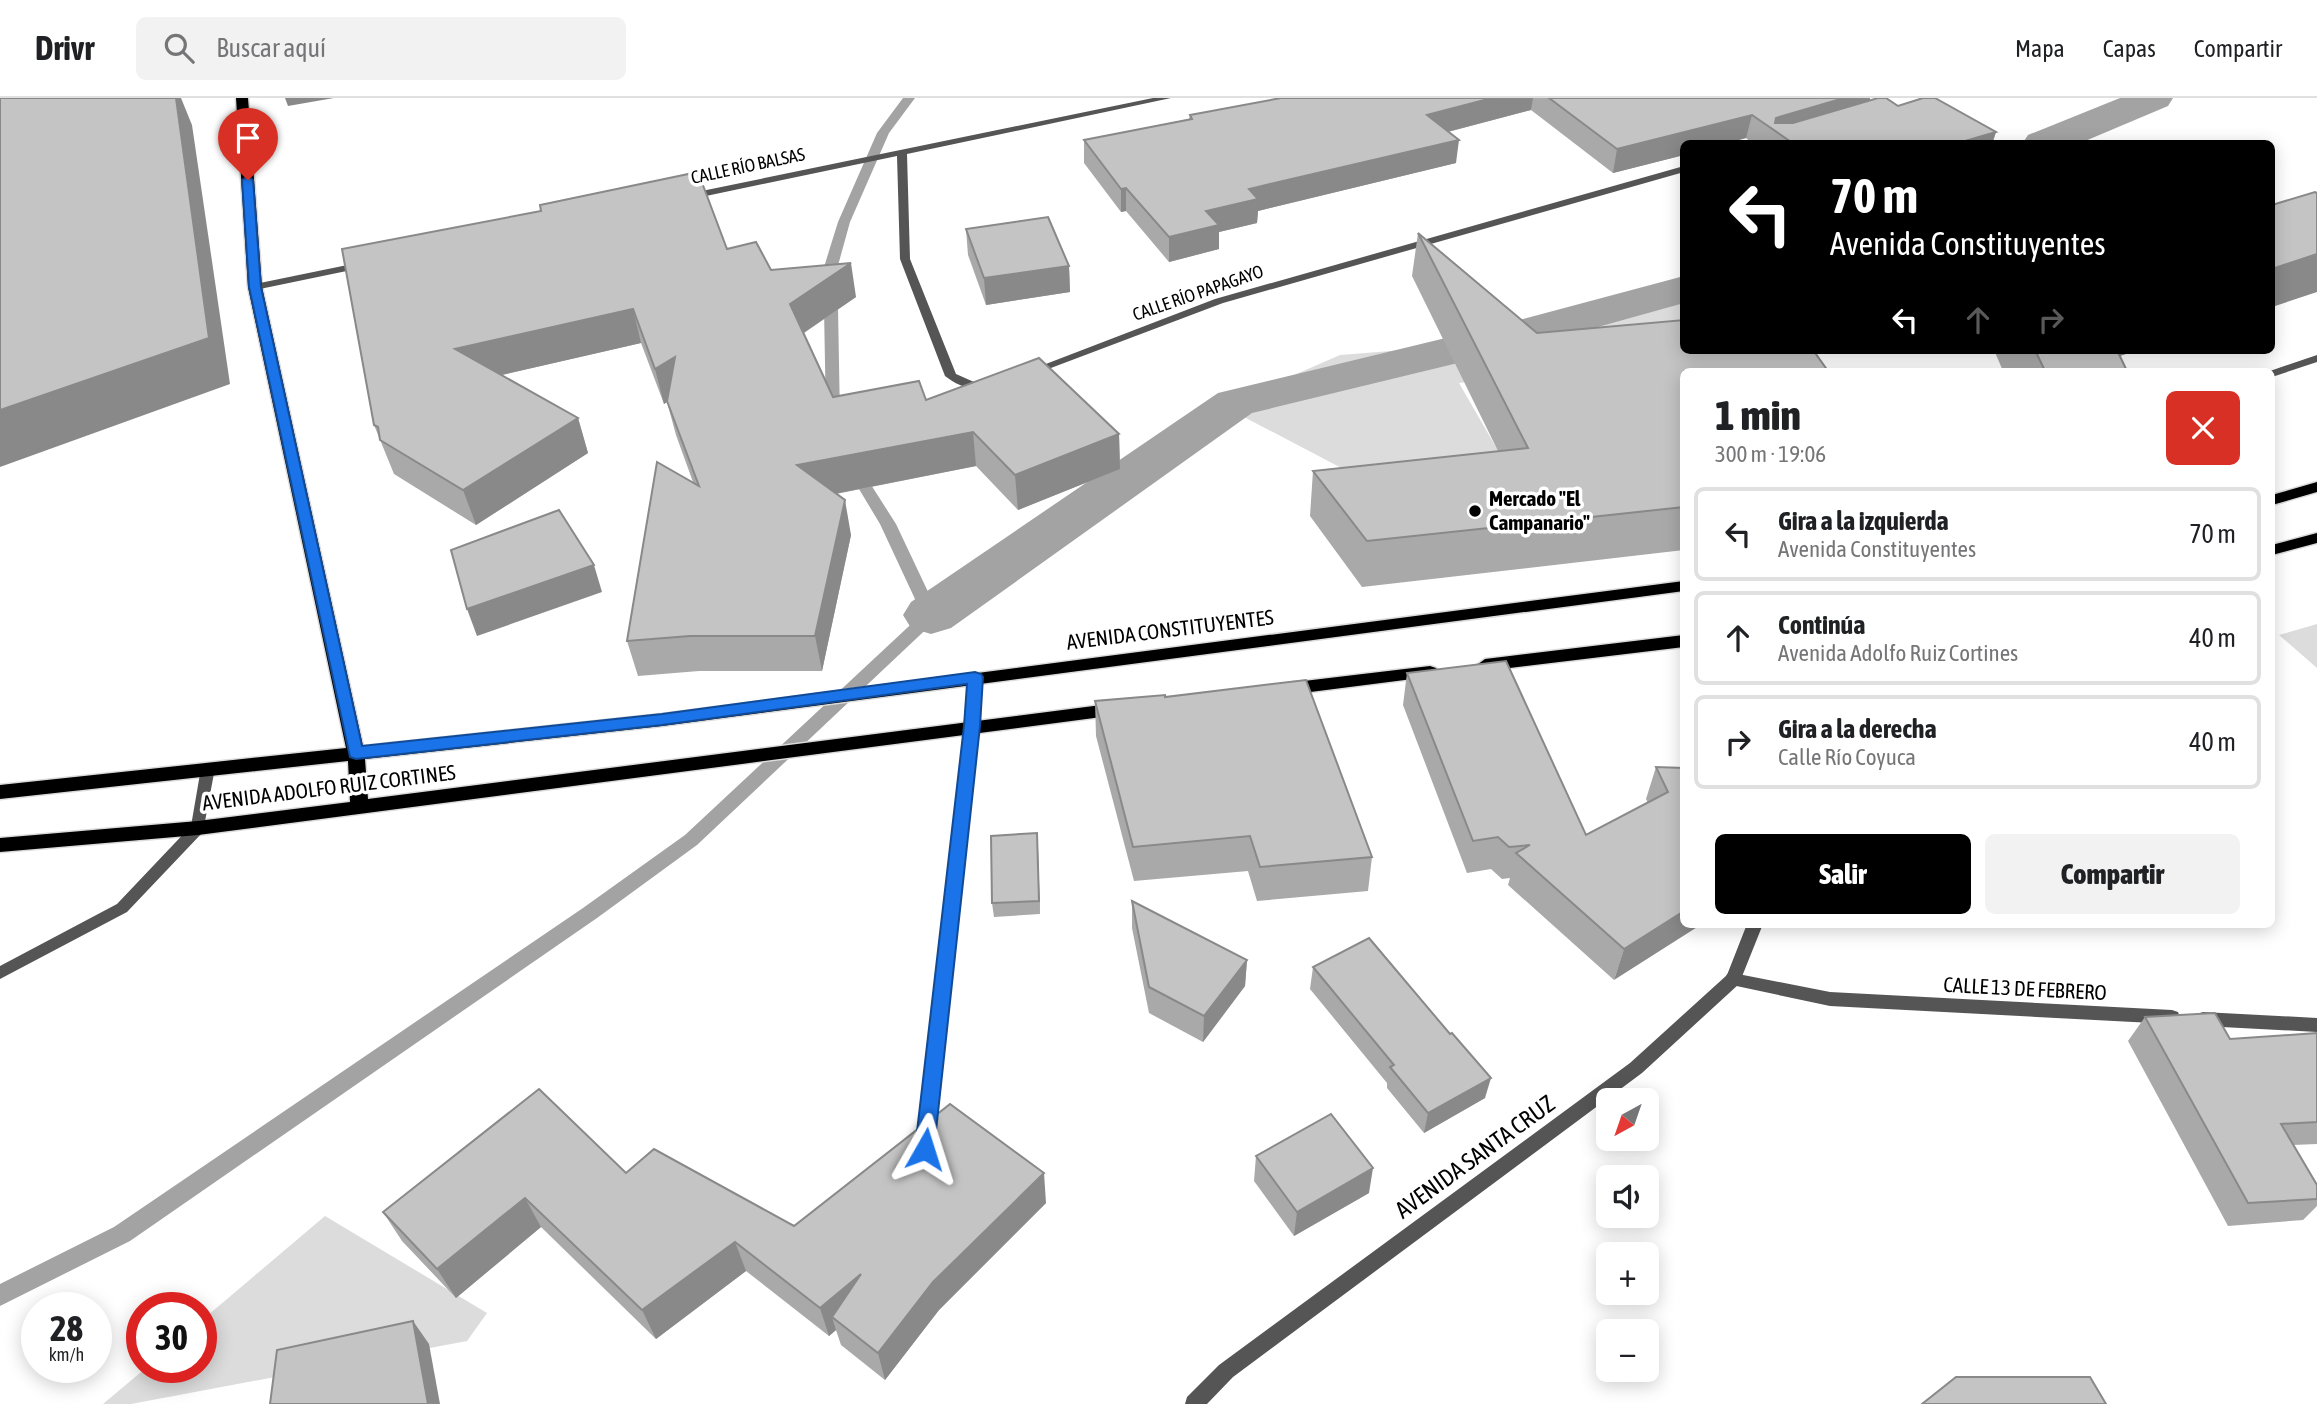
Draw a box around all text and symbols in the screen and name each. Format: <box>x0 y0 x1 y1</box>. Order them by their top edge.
search box <box>136 17 626 80</box>
text: Drivr <box>35 29 94 67</box>
icon: search <box>160 29 198 67</box>
text: Buscar aquí <box>216 33 326 63</box>
text: Mapa <box>2015 35 2065 62</box>
text: Capas <box>2103 35 2156 62</box>
text: Compartir <box>2194 35 2282 62</box>
pin <box>218 108 278 180</box>
icon: arrive <box>229 119 267 157</box>
street label: CALLE RÍO BALSAS <box>689 143 807 188</box>
text: 70 m <box>1830 167 1918 223</box>
icon: left <box>1715 168 1806 259</box>
text: Avenida Constituyentes <box>1830 225 2106 262</box>
street label: CALLE RÍO PAPAGAYO <box>1130 260 1266 325</box>
icon: left <box>1886 301 1924 339</box>
icon: ahead <box>1959 301 1997 339</box>
icon: right <box>2032 301 2070 339</box>
text: 1 min <box>1715 391 1801 439</box>
button: close <box>2166 391 2240 465</box>
text: 300 m · 19:06 <box>1715 441 1826 467</box>
place label: Mercado "El Campanario" <box>1489 486 1590 534</box>
marker: Mercado "El Campanario" <box>1467 503 1483 519</box>
text: Gira a la izquierda <box>1778 506 1949 536</box>
icon: left <box>1719 515 1757 553</box>
text: 70 m <box>2189 519 2236 549</box>
text: Avenida Constituyentes <box>1778 536 1976 562</box>
street label: AVENIDA CONSTITUYENTES <box>1065 604 1275 654</box>
text: Continúa <box>1778 610 1865 640</box>
icon: ahead <box>1719 619 1757 657</box>
text: 40 m <box>2189 623 2236 653</box>
text: Avenida Adolfo Ruiz Cortines <box>1778 640 2018 666</box>
text: Gira a la derecha <box>1778 714 1937 744</box>
icon: right <box>1719 723 1757 761</box>
text: 40 m <box>2189 727 2236 757</box>
text: Calle Río Coyuca <box>1778 744 1916 770</box>
street label: AVENIDA ADOLFO RUIZ CORTINES <box>201 760 457 814</box>
button: Salir <box>1715 834 1971 914</box>
button: Compartir <box>1985 834 2240 914</box>
street label: CALLE 13 DE FEBRERO <box>1943 972 2107 1004</box>
north arrow <box>1596 1088 1659 1152</box>
map controls <box>1596 1088 1659 1382</box>
street label: AVENIDA SANTA CRUZ <box>1390 1090 1560 1223</box>
position arrow <box>888 1112 962 1186</box>
button: sound <box>1596 1165 1659 1228</box>
button: + <box>1596 1242 1659 1305</box>
speed limit sign: 30 <box>126 1292 217 1383</box>
text: 28 <box>50 1308 83 1348</box>
button: − <box>1596 1319 1659 1382</box>
text: km/h <box>49 1344 84 1365</box>

